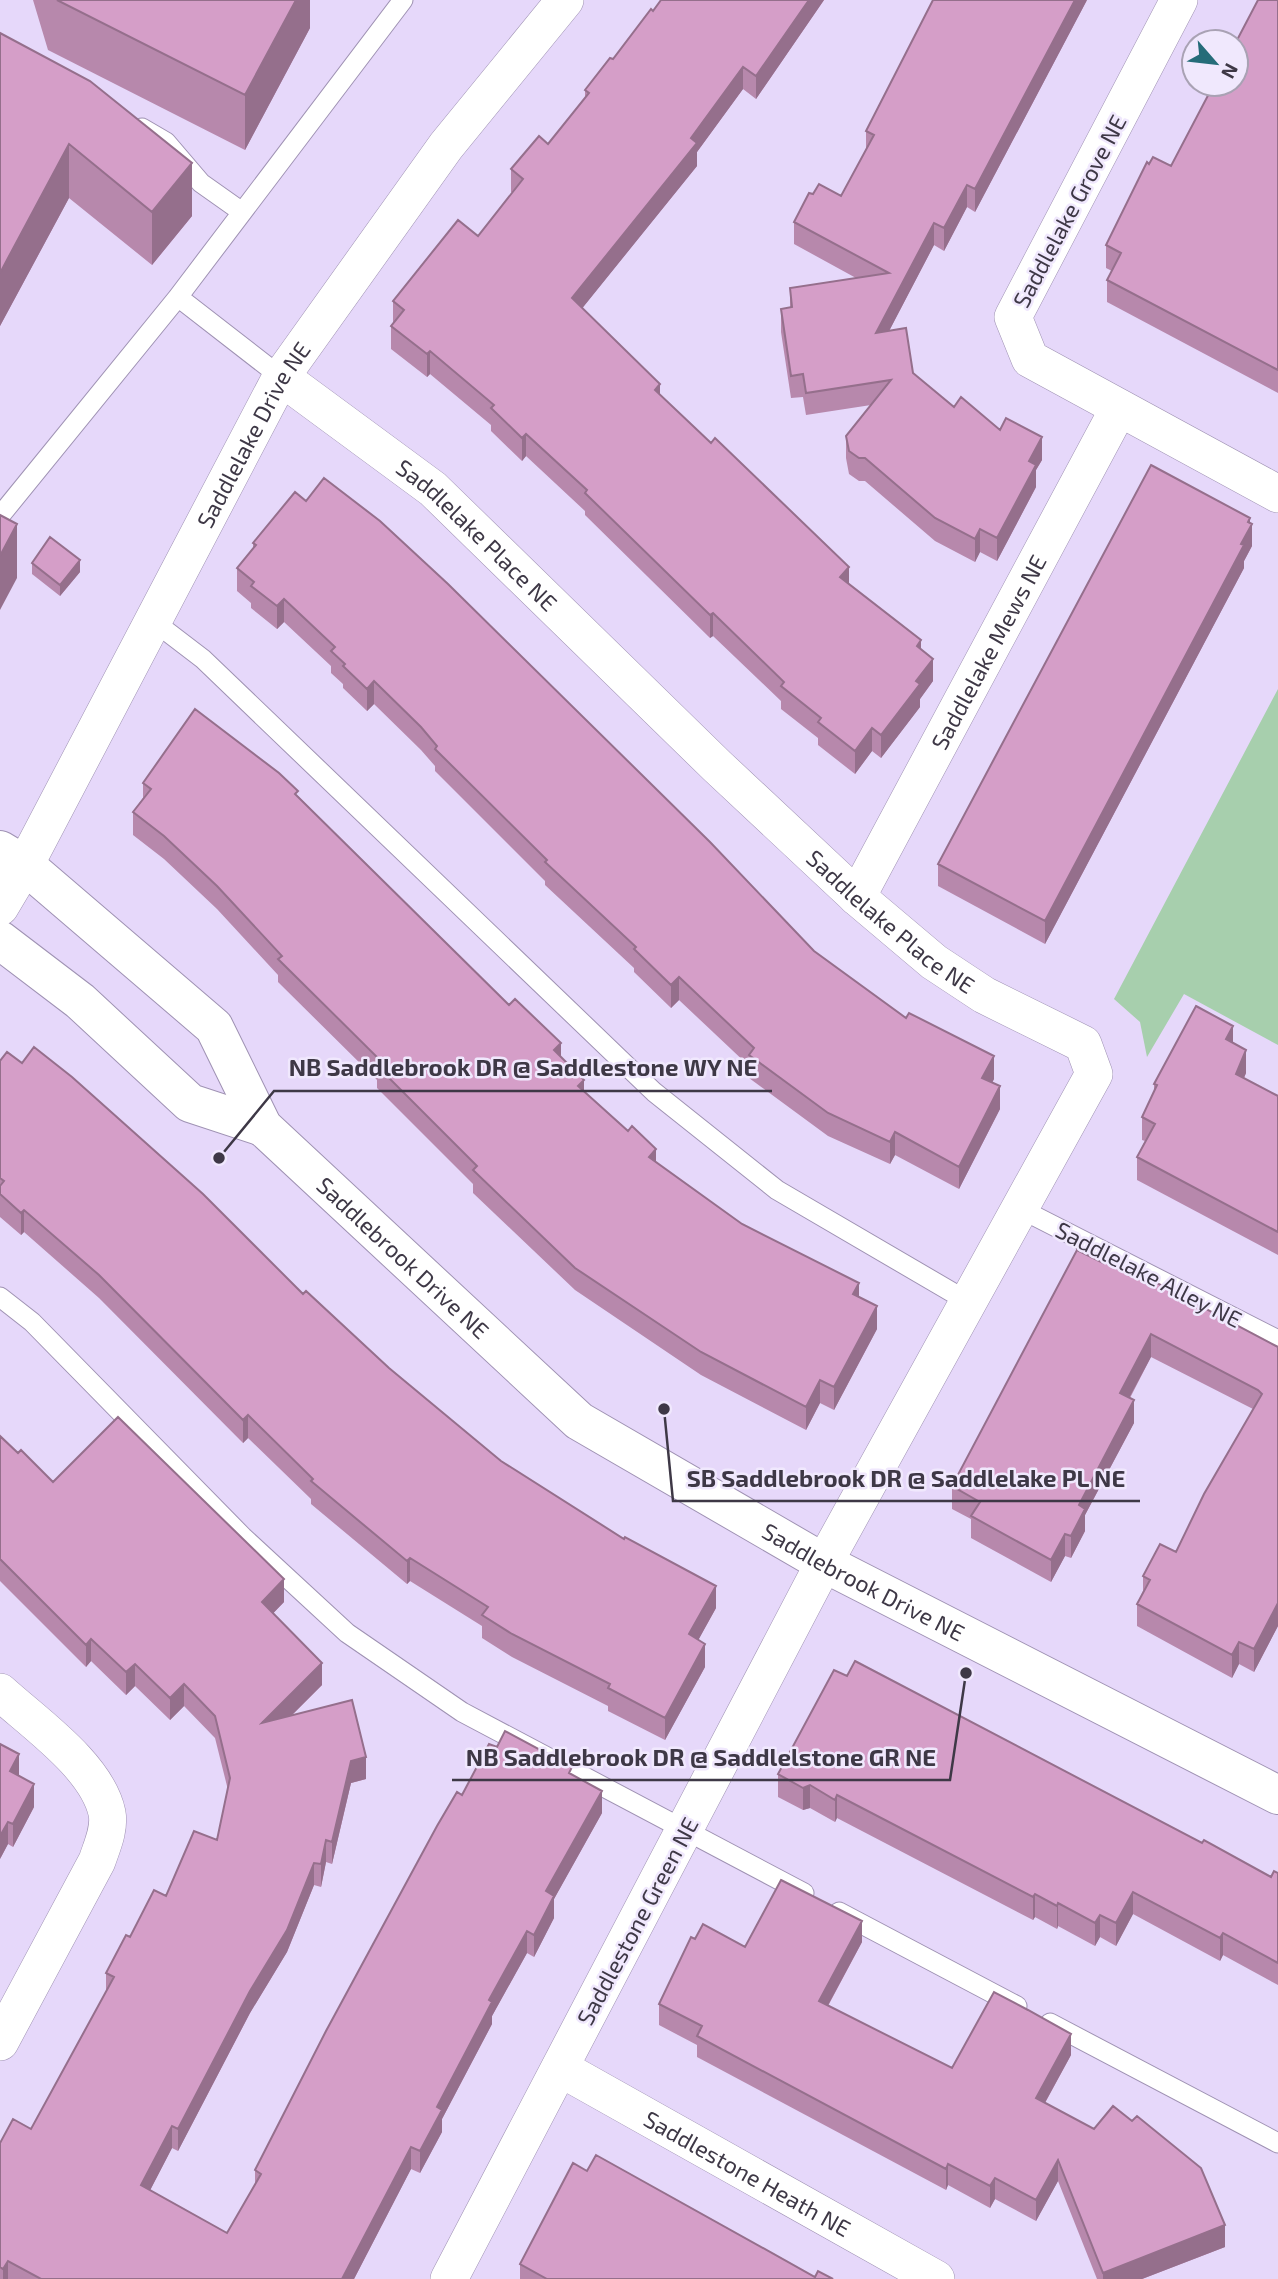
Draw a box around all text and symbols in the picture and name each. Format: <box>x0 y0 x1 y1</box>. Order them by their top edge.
north arrow <box>1180 28 1250 98</box>
text: N <box>1217 60 1244 83</box>
street label: Saddlelake Grove NE <box>1006 110 1132 312</box>
street label: Saddlelake Drive NE <box>190 336 316 532</box>
street label: Saddlelake Place NE <box>391 453 563 617</box>
street label: Saddlelake Mews NE <box>925 550 1052 754</box>
street label: Saddlelake Place NE <box>801 843 980 999</box>
callout: NB Saddlebrook DR @ Saddlestone WY NE <box>274 1046 772 1091</box>
text: NB Saddlebrook DR @ Saddlestone WY NE <box>289 1052 757 1081</box>
street label: Saddlebrook Drive NE <box>311 1171 495 1344</box>
street label: Saddlelake Alley NE <box>1051 1215 1247 1333</box>
callout: SB Saddlebrook DR @ Saddlelake PL NE <box>673 1456 1140 1501</box>
text: SB Saddlebrook DR @ Saddlelake PL NE <box>687 1463 1125 1492</box>
street label: Saddlebrook Drive NE <box>758 1516 969 1647</box>
callout: NB Saddlebrook DR @ Saddlelstone GR NE <box>452 1735 950 1780</box>
text: NB Saddlebrook DR @ Saddlelstone GR NE <box>466 1742 936 1771</box>
street label: Saddlestone Green NE <box>570 1812 704 2030</box>
street label: Saddlestone Heath NE <box>639 2104 856 2242</box>

